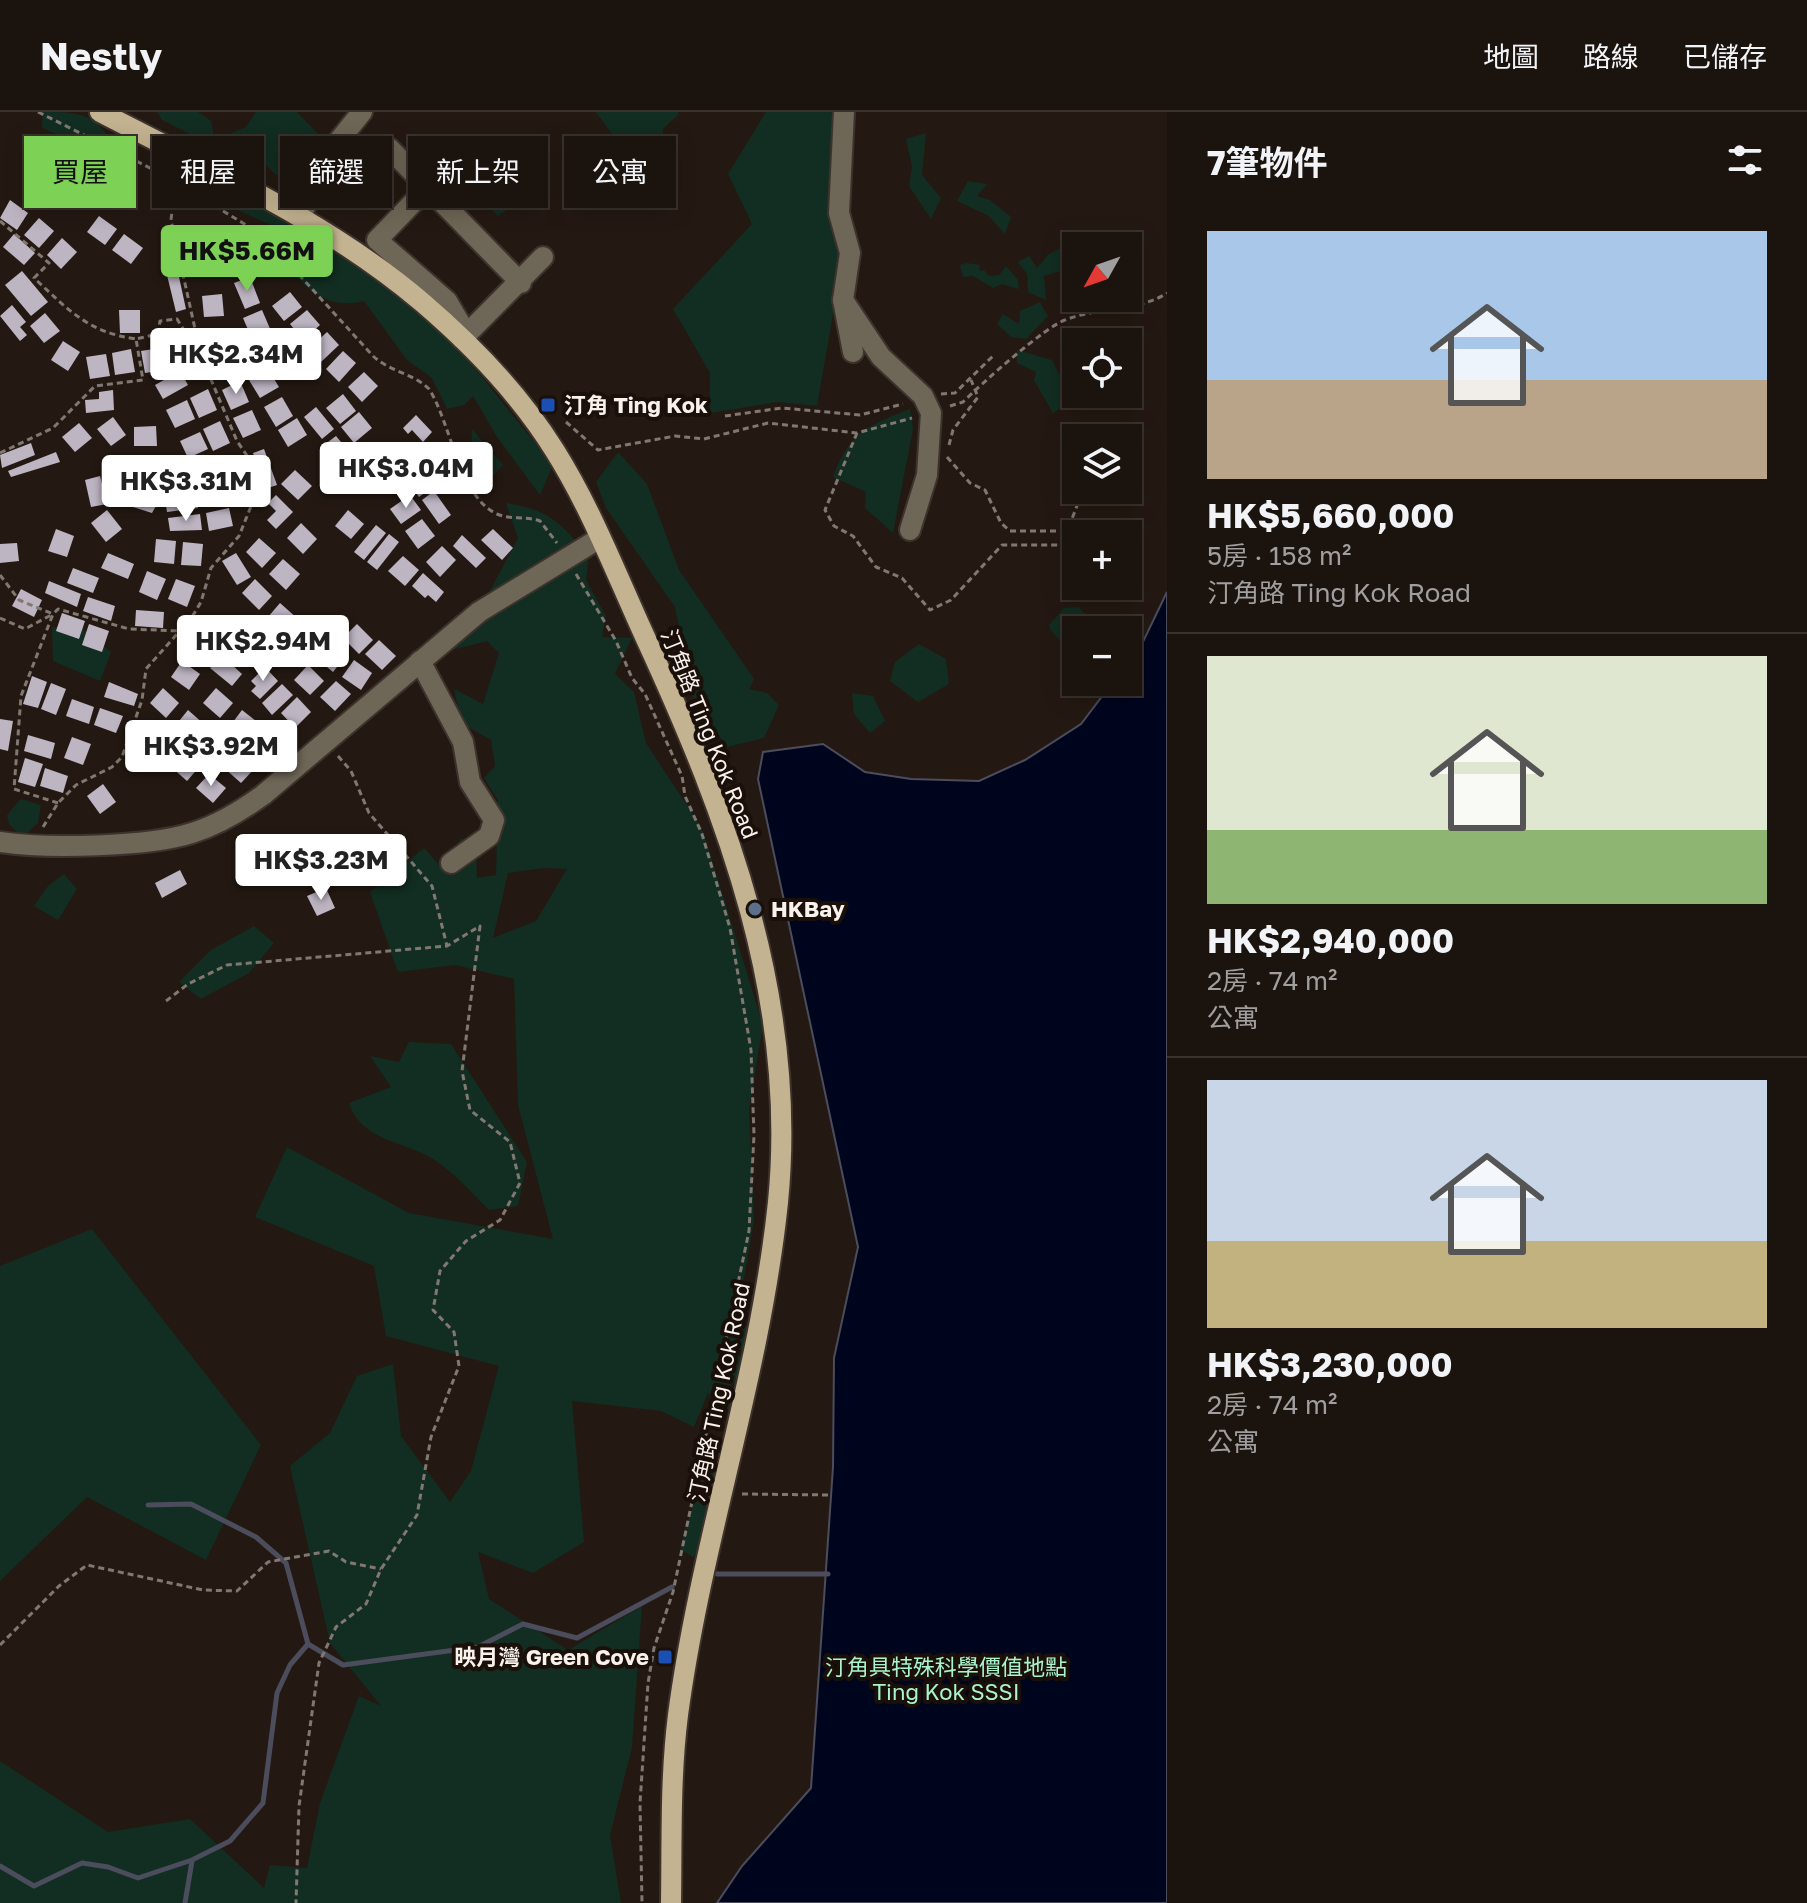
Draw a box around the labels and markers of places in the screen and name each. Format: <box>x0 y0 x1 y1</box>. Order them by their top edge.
pin: HK$5.66M <box>164 225 330 293</box>
pin: HK$2.34M <box>153 328 319 396</box>
place label: 汀角 Ting Kok <box>564 391 708 418</box>
marker: 汀角 Ting Kok <box>539 396 557 414</box>
pin: HK$3.04M <box>323 442 489 510</box>
pin: HK$3.31M <box>103 455 269 523</box>
pin: HK$2.94M <box>180 615 346 683</box>
pin: HK$3.92M <box>128 720 294 788</box>
pin: HK$3.23M <box>238 834 404 902</box>
place label: HKBay <box>771 895 845 922</box>
marker: HKBay <box>746 900 764 918</box>
place label: 映月灣 Green Cove <box>454 1643 649 1670</box>
marker: 映月灣 Green Cove <box>656 1648 674 1666</box>

